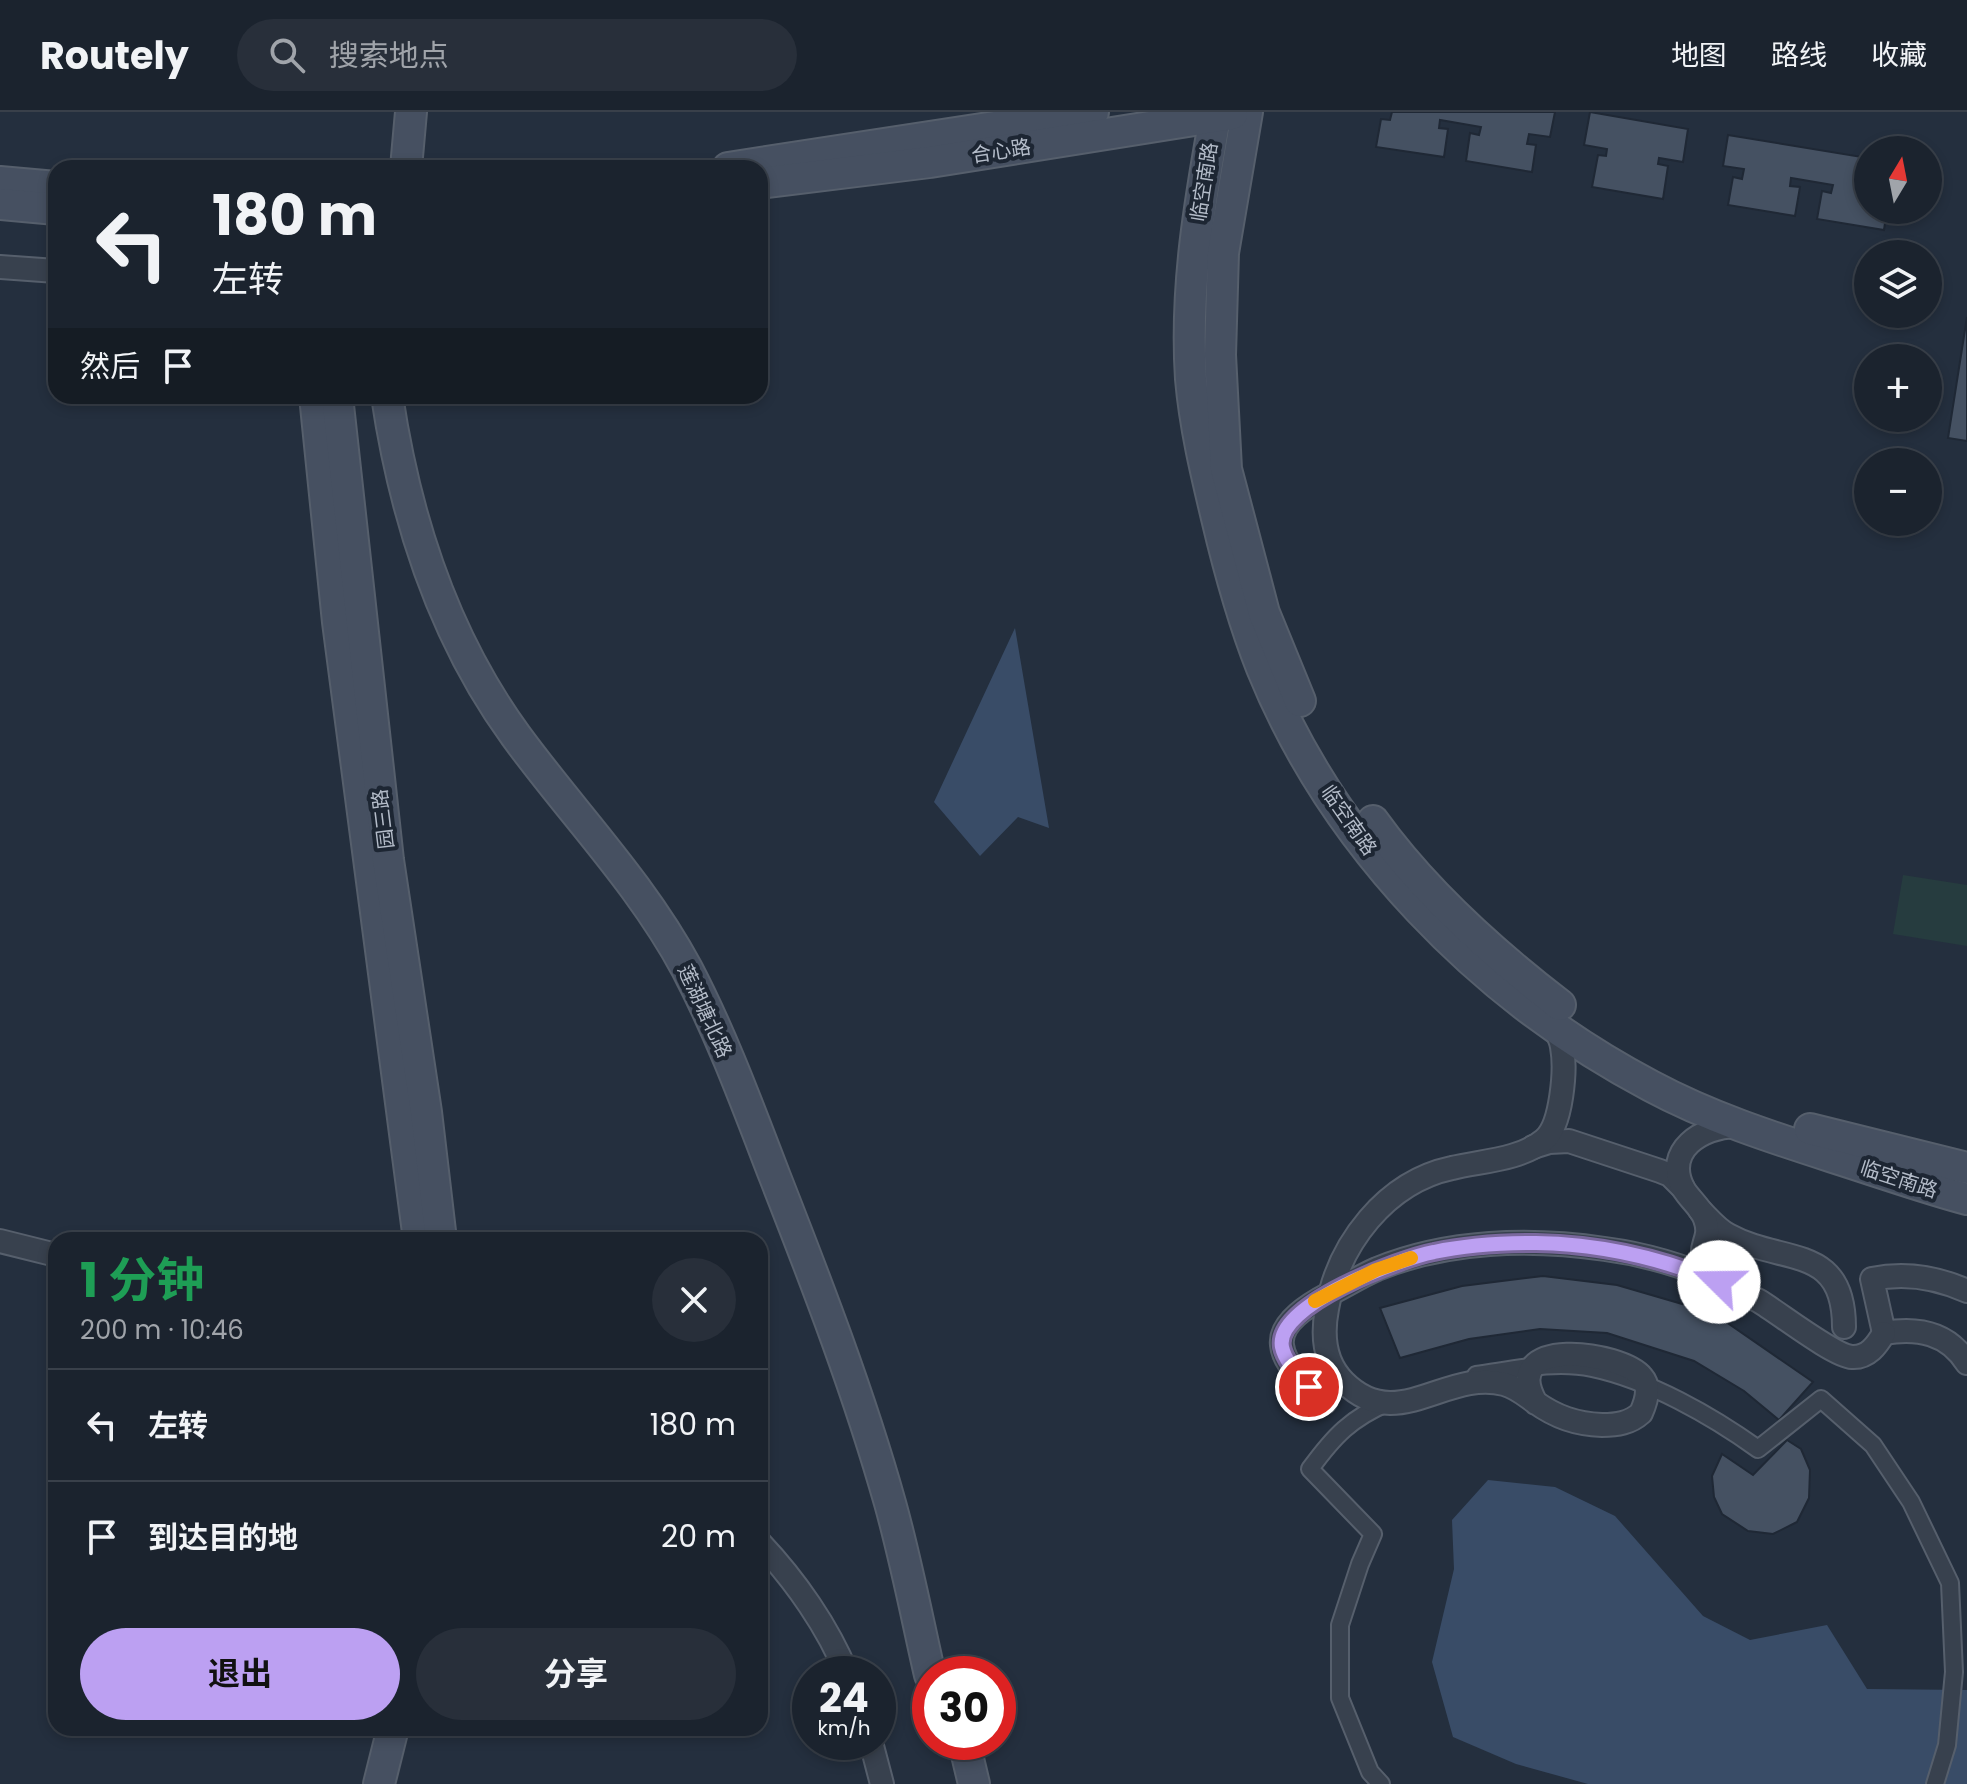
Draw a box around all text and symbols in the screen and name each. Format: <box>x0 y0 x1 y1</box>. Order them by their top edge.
search box <box>237 19 797 91</box>
text: Routely <box>40 29 189 82</box>
icon: search <box>265 33 309 77</box>
text: 搜索地点 <box>329 34 449 77</box>
text: 地图 <box>1671 36 1727 75</box>
text: 路线 <box>1771 36 1827 75</box>
text: 收藏 <box>1871 36 1927 75</box>
street label: 合心路 <box>969 132 1033 170</box>
north arrow <box>1854 136 1942 224</box>
map controls <box>1854 136 1942 536</box>
street label: 临空南路 <box>1184 140 1224 224</box>
text: 180 m <box>212 176 377 255</box>
icon: left <box>80 192 184 296</box>
button: layers <box>1854 240 1942 328</box>
text: 左转 <box>212 254 284 305</box>
icon: arrive <box>156 344 200 388</box>
button: + <box>1854 344 1942 432</box>
text: 然后 <box>80 345 140 388</box>
button: − <box>1854 448 1942 536</box>
street label: 临空南路 <box>1315 779 1383 861</box>
street label: 园三路 <box>365 788 401 850</box>
street label: 莲湖塘北路 <box>671 960 739 1062</box>
street label: 临空南路 <box>1857 1153 1941 1205</box>
position arrow <box>1677 1240 1761 1324</box>
text: 1 分钟 <box>80 1247 204 1314</box>
button: close <box>652 1258 736 1342</box>
text: 200 m · 10:46 <box>80 1312 244 1348</box>
pin <box>1275 1353 1343 1421</box>
icon: arrive <box>1287 1365 1331 1409</box>
icon: left <box>80 1403 124 1447</box>
text: 180 m <box>650 1403 736 1446</box>
text: 左转 <box>148 1404 208 1447</box>
icon: arrive <box>80 1515 124 1559</box>
text: 20 m <box>661 1515 736 1558</box>
text: 到达目的地 <box>148 1516 298 1559</box>
button: 退出 <box>80 1628 400 1720</box>
button: 分享 <box>416 1628 736 1720</box>
speed limit sign: 30 <box>912 1656 1016 1760</box>
text: 24 <box>819 1670 869 1726</box>
text: km/h <box>817 1714 871 1742</box>

